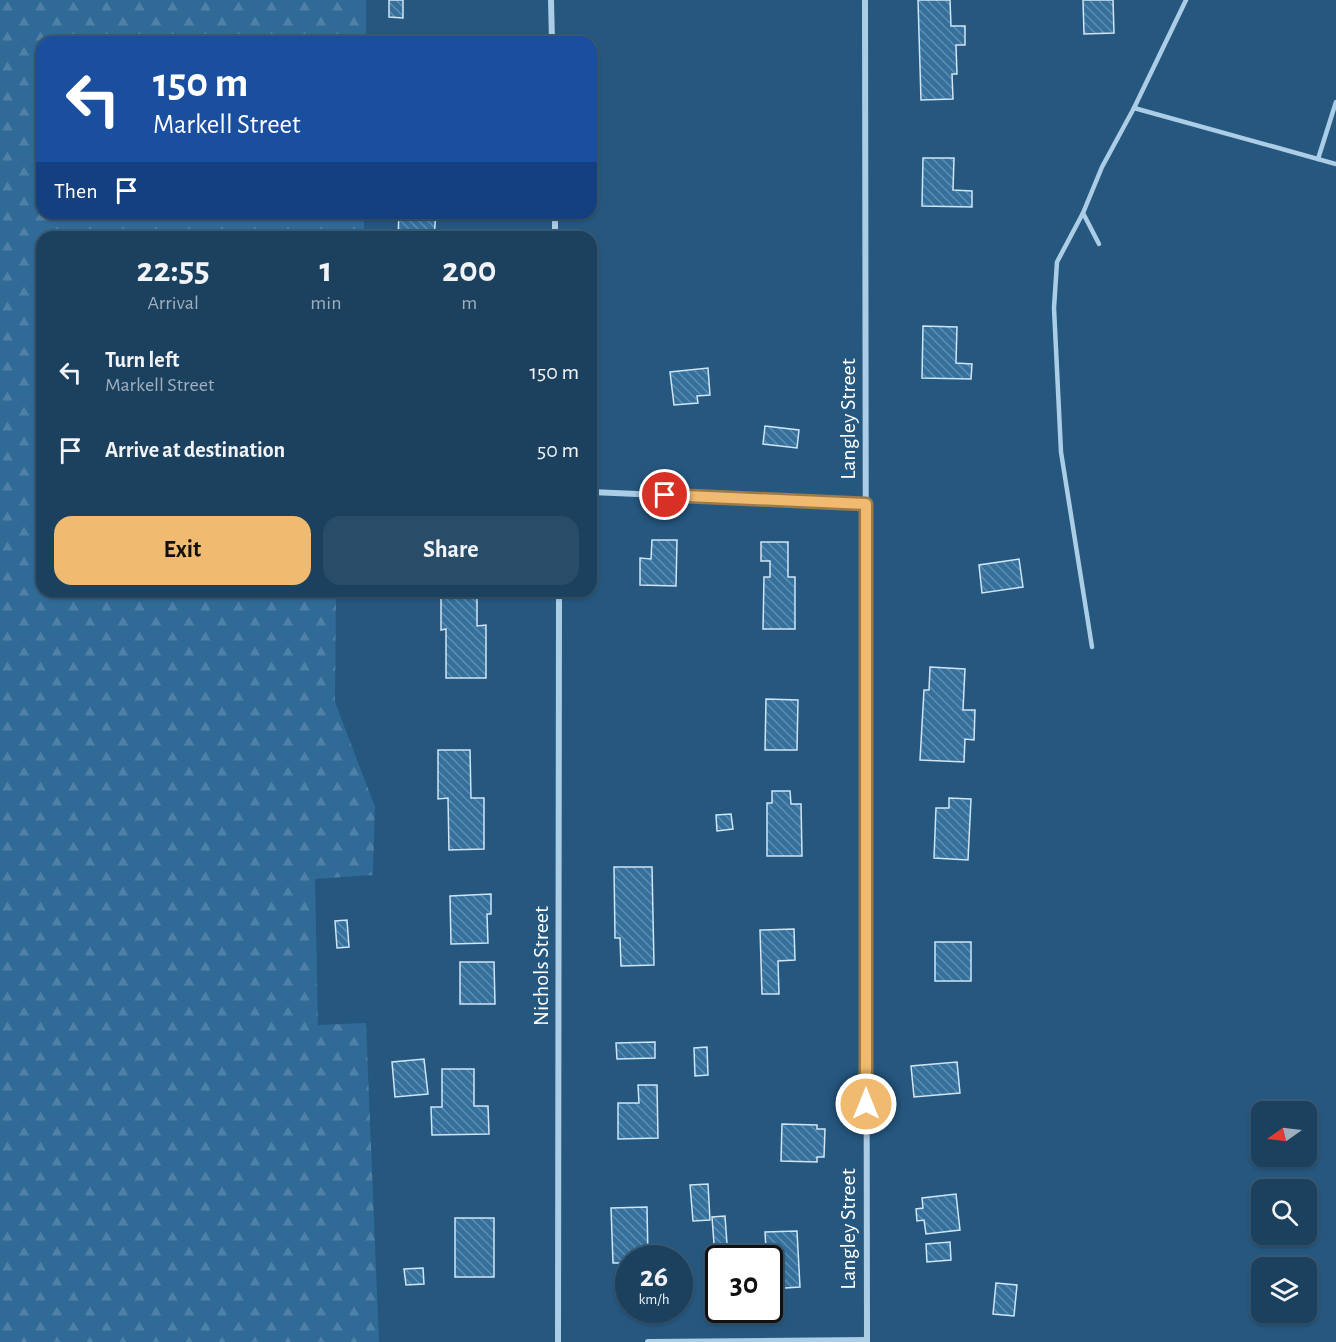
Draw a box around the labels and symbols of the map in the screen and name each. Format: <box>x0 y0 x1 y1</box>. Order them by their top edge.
street label: Langley Street <box>837 358 859 480</box>
pin <box>639 469 690 520</box>
street label: Nichols Street <box>530 906 552 1026</box>
position arrow <box>834 1072 898 1136</box>
north arrow <box>1251 1101 1317 1167</box>
street label: Langley Street <box>837 1168 859 1290</box>
speed limit sign: 30 <box>705 1245 783 1323</box>

